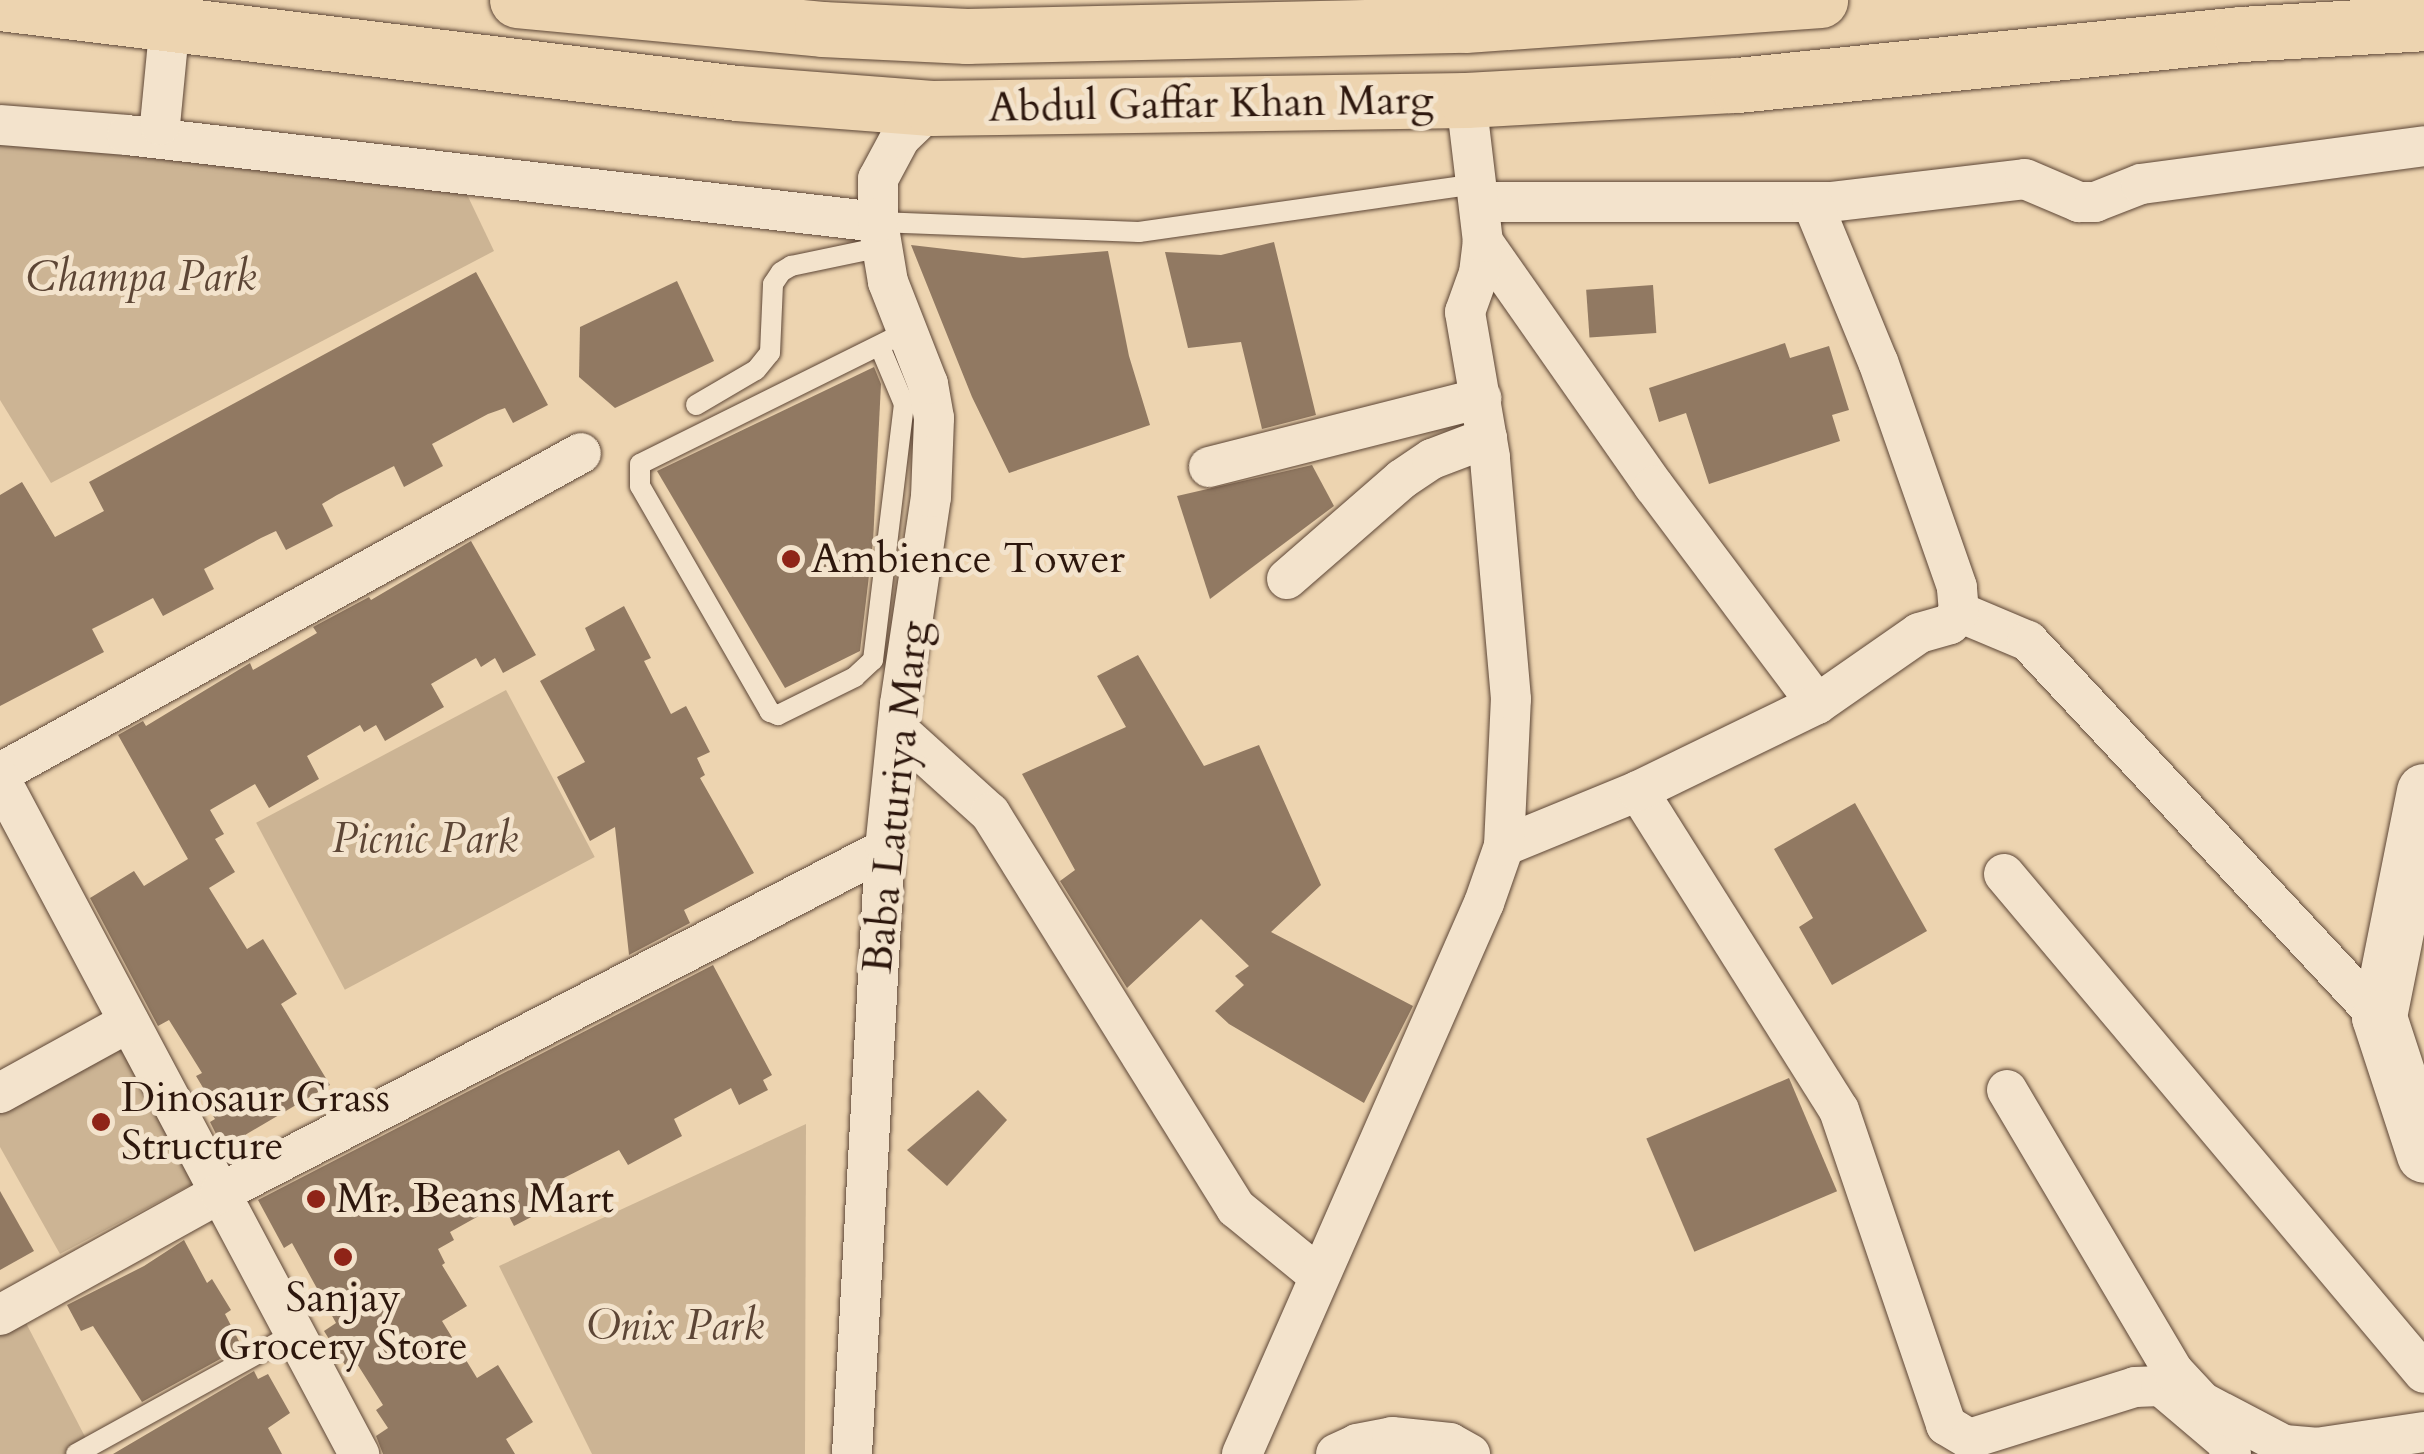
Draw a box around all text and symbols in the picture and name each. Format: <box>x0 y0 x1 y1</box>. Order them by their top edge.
street label: Abdul Gaffar Khan Marg <box>988 75 1434 133</box>
park label: Champa Park <box>26 252 256 302</box>
place label: Ambience Tower <box>811 534 1125 584</box>
marker: Ambience Tower <box>780 548 802 570</box>
street label: Baba Laturiya Marg <box>852 618 940 976</box>
park label: Picnic Park <box>332 814 518 864</box>
place label: Dinosaur Grass Structure <box>121 1073 390 1172</box>
marker: Dinosaur Grass Structure <box>90 1111 112 1133</box>
place label: Mr. Beans Mart <box>336 1174 614 1224</box>
marker: Mr. Beans Mart <box>305 1188 327 1210</box>
marker: Sanjay Grocery Store <box>332 1246 354 1268</box>
place label: Sanjay Grocery Store <box>218 1273 468 1372</box>
park label: Onix Park <box>586 1301 764 1351</box>

